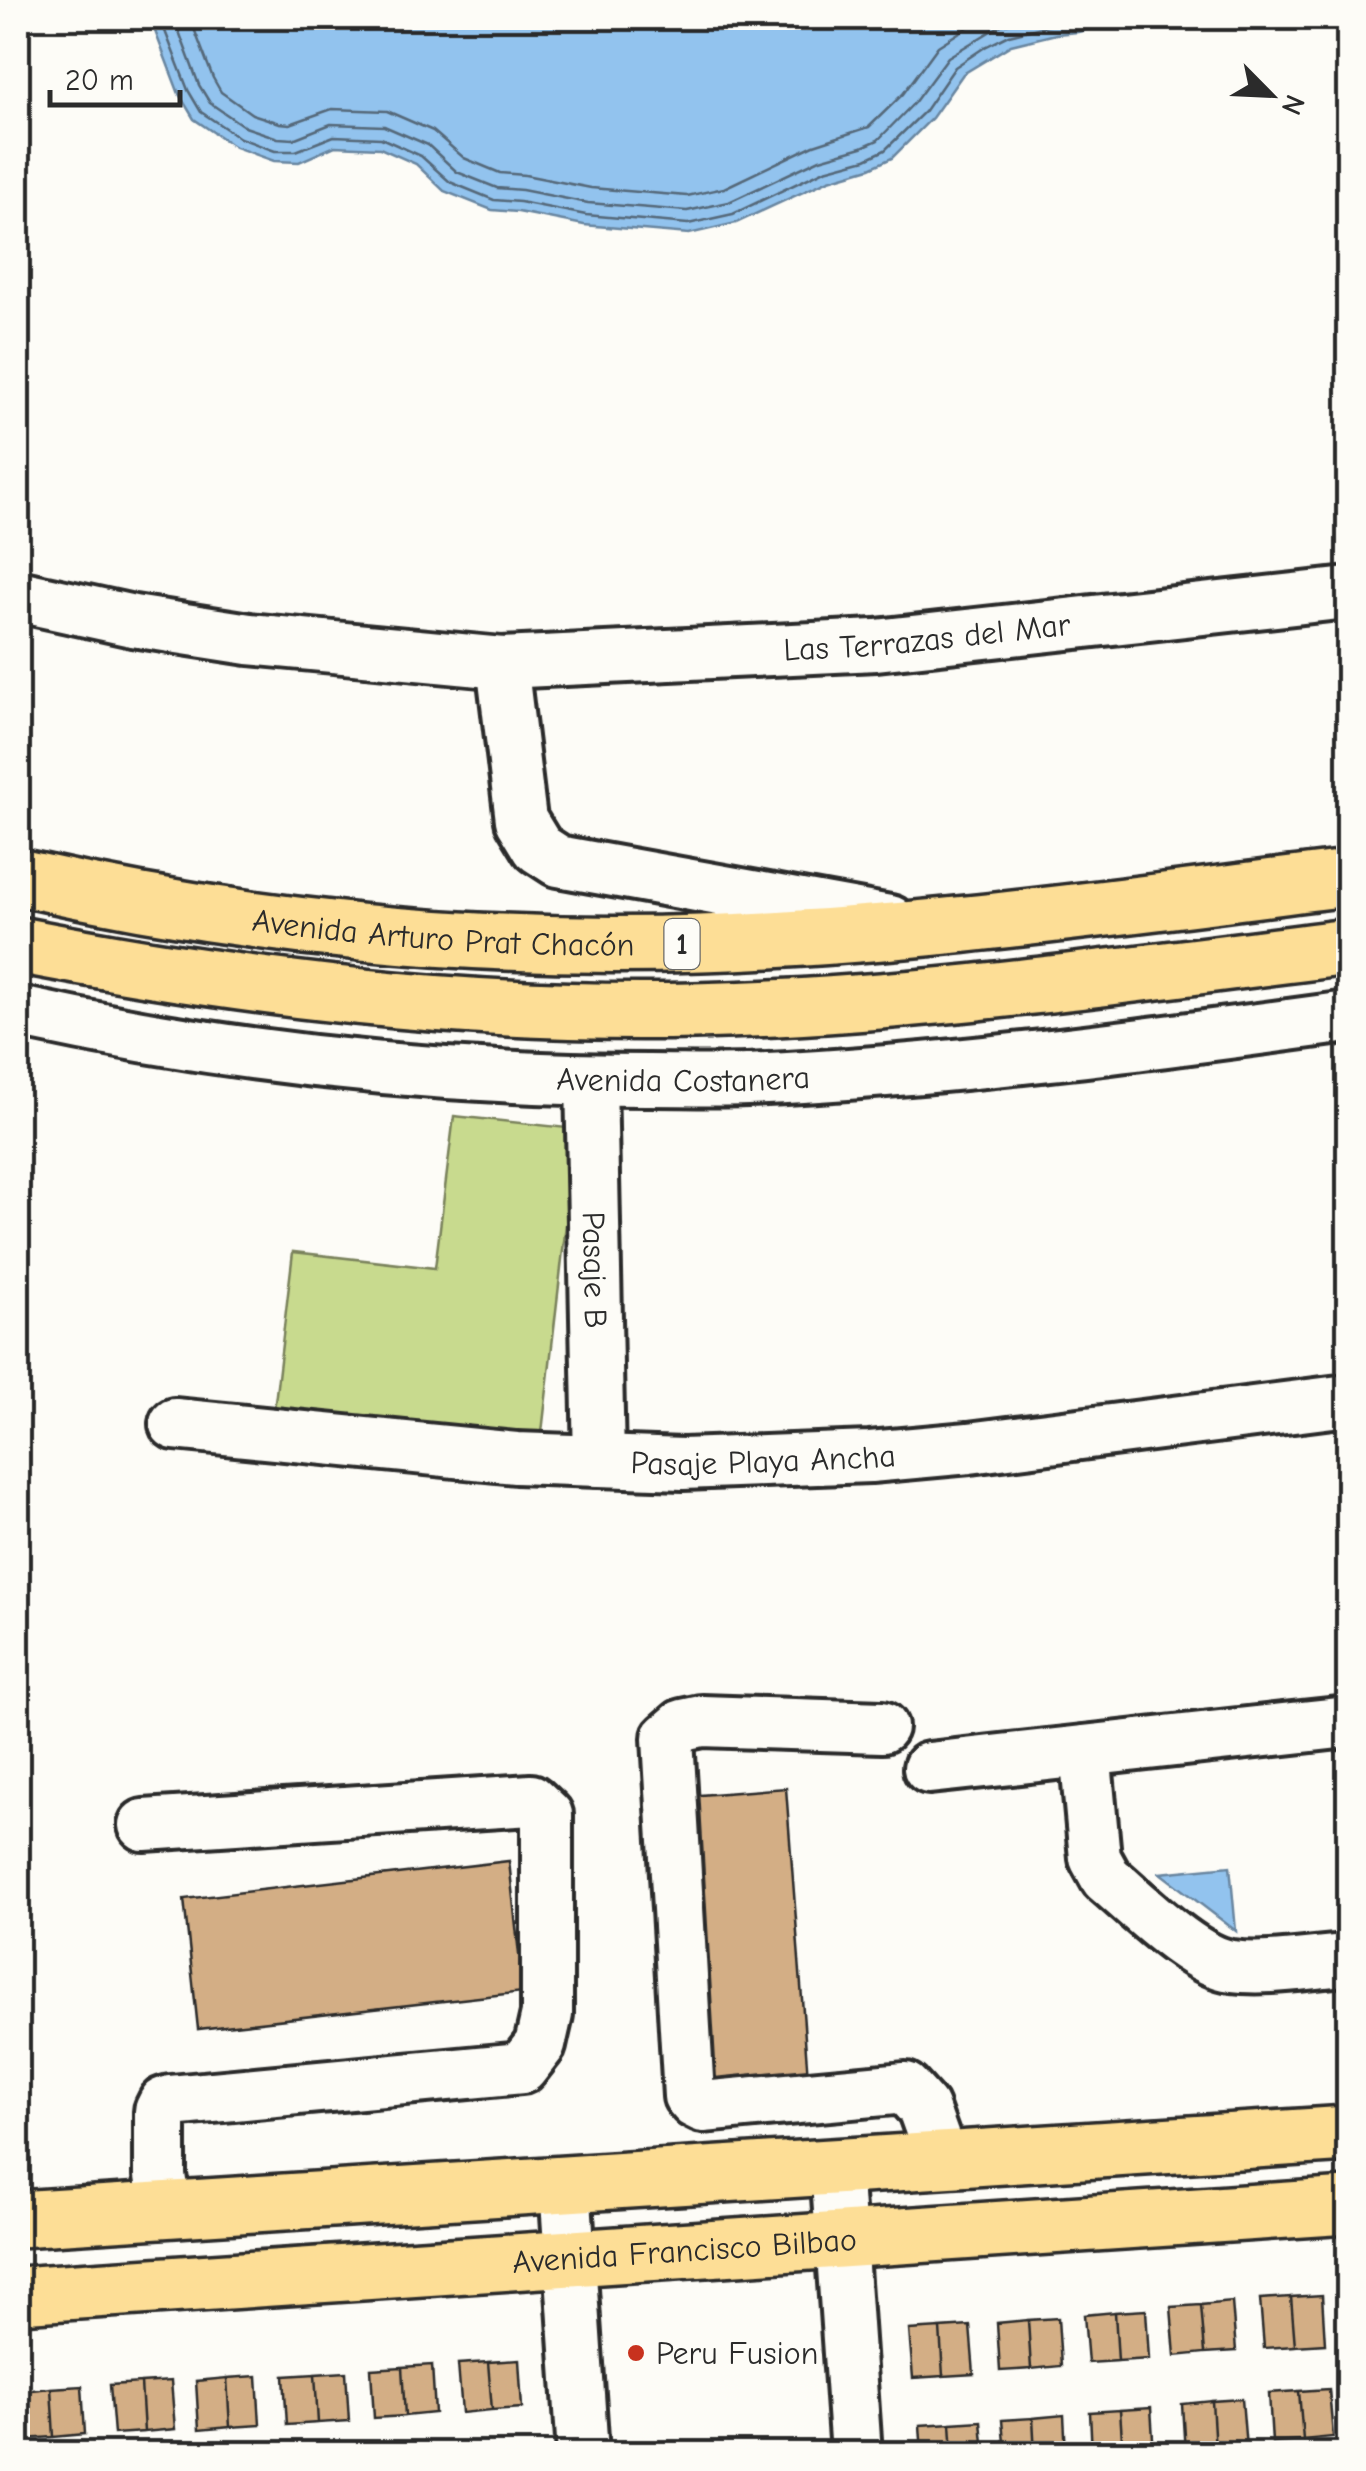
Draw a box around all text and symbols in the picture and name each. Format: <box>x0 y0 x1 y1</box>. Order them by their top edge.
scale bar <box>50 45 180 107</box>
north arrow <box>1221 45 1321 145</box>
text: 20 m <box>65 63 134 98</box>
text: N <box>1275 90 1311 120</box>
street label: Las Terrazas del Mar <box>783 605 1073 668</box>
street label: Avenida Arturo Prat Chacón <box>250 901 635 963</box>
road number: 1 <box>664 919 700 969</box>
street label: Avenida Costanera <box>556 1058 811 1099</box>
street label: Pasaje B <box>575 1211 615 1329</box>
street label: Pasaje Playa Ancha <box>630 1436 897 1483</box>
street label: Avenida Francisco Bilbao <box>511 2220 858 2280</box>
place label: Peru Fusion <box>656 2335 818 2372</box>
marker: Peru Fusion <box>625 2342 647 2364</box>

